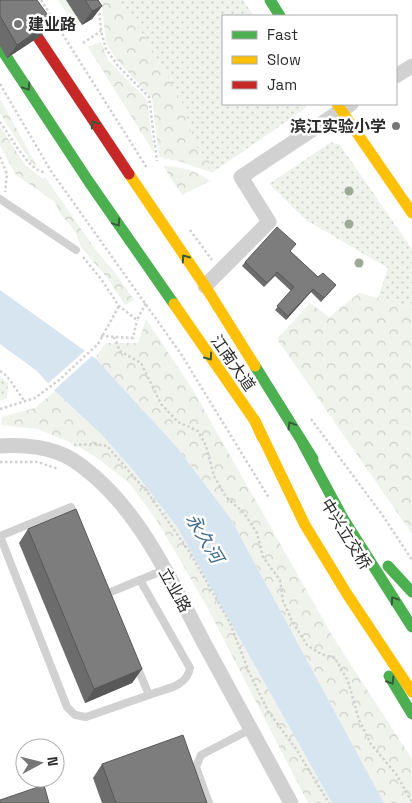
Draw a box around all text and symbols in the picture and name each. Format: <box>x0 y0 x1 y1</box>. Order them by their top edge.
place label: 建业路 <box>28 14 76 35</box>
legend <box>222 15 397 105</box>
marker: 建业路 <box>12 18 24 30</box>
text: Fast <box>267 25 298 44</box>
text: Slow <box>267 50 301 69</box>
text: Jam <box>267 75 297 94</box>
one-way arrow <box>21 82 30 91</box>
place label: 滨江实验小学 <box>290 116 386 137</box>
one-way arrow <box>91 120 100 129</box>
marker: 滨江实验小学 <box>390 120 402 132</box>
one-way arrow <box>111 217 120 226</box>
one-way arrow <box>182 254 191 264</box>
street label: 江南大道 <box>206 331 260 395</box>
one-way arrow <box>203 351 212 360</box>
one-way arrow <box>287 421 297 430</box>
street label: 中兴立交桥 <box>316 495 376 573</box>
water label: 永久河 <box>181 509 230 570</box>
street label: 立业路 <box>154 564 196 616</box>
one-way arrow <box>391 597 400 606</box>
one-way arrow <box>385 675 395 684</box>
north arrow <box>15 738 65 788</box>
text: N <box>43 756 62 767</box>

